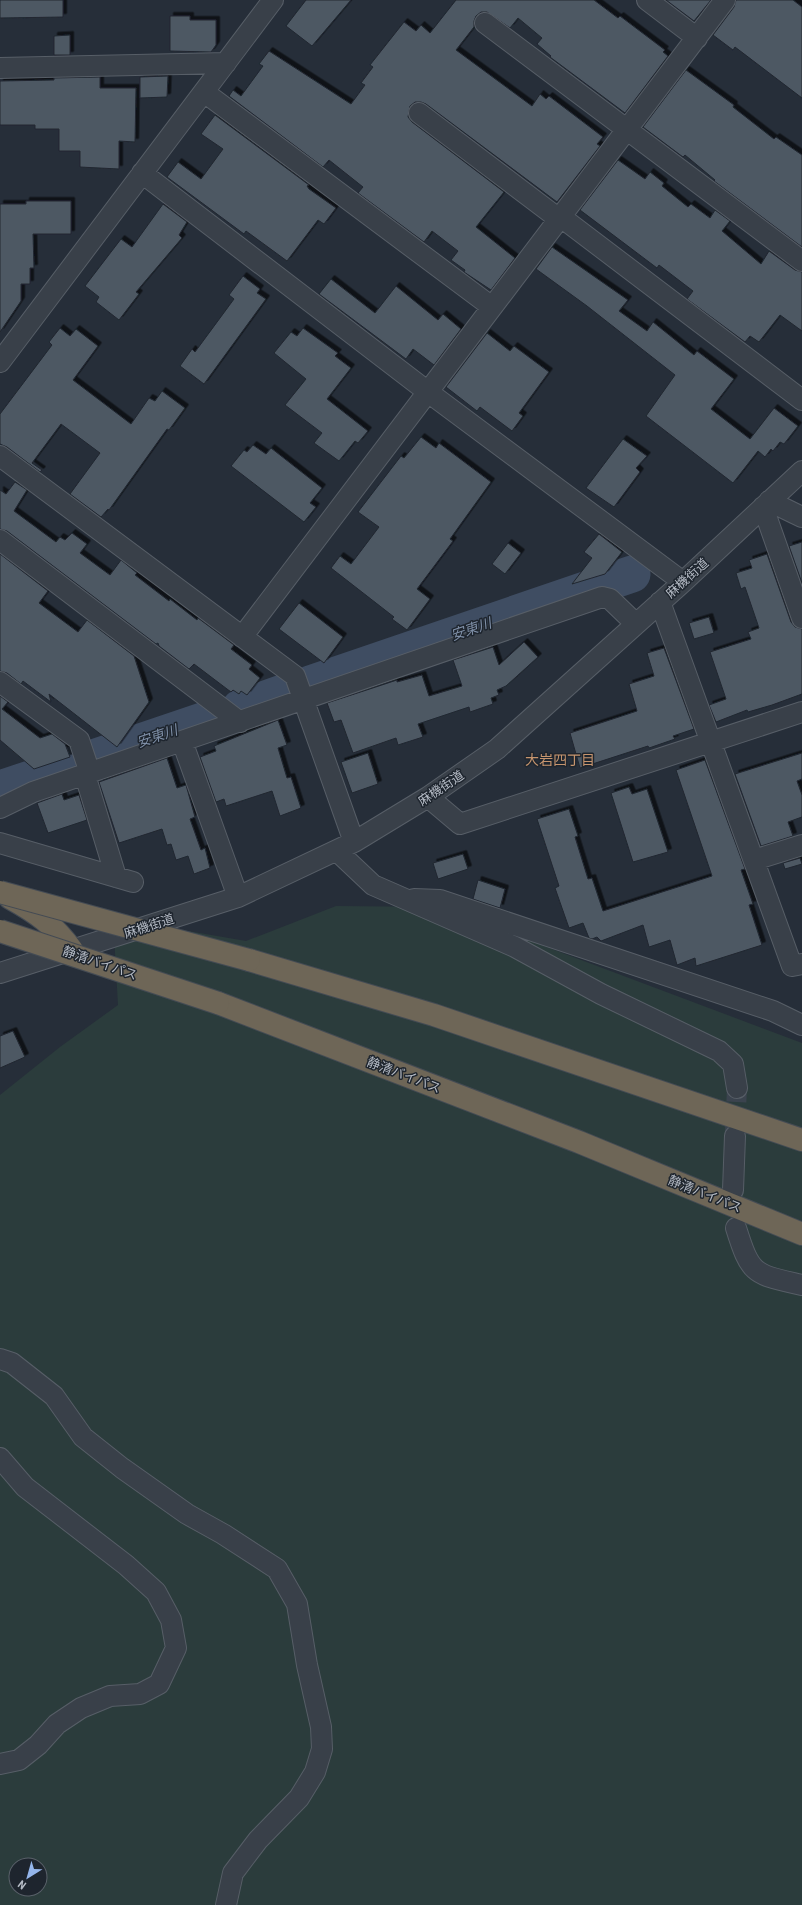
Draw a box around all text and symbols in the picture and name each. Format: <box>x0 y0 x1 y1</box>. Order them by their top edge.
street label: 麻機街道 <box>663 555 711 601</box>
water label: 安東川 <box>449 614 495 643</box>
water label: 安東川 <box>135 721 181 750</box>
district label: 大岩四丁目 <box>525 752 595 768</box>
street label: 麻機街道 <box>415 767 467 809</box>
street label: 麻機街道 <box>122 911 176 941</box>
street label: 静清バイパス <box>61 943 139 983</box>
street label: 静清バイパス <box>365 1054 443 1096</box>
street label: 静清バイパス <box>666 1172 744 1216</box>
north arrow <box>8 1857 48 1897</box>
text: N <box>15 1877 29 1892</box>

